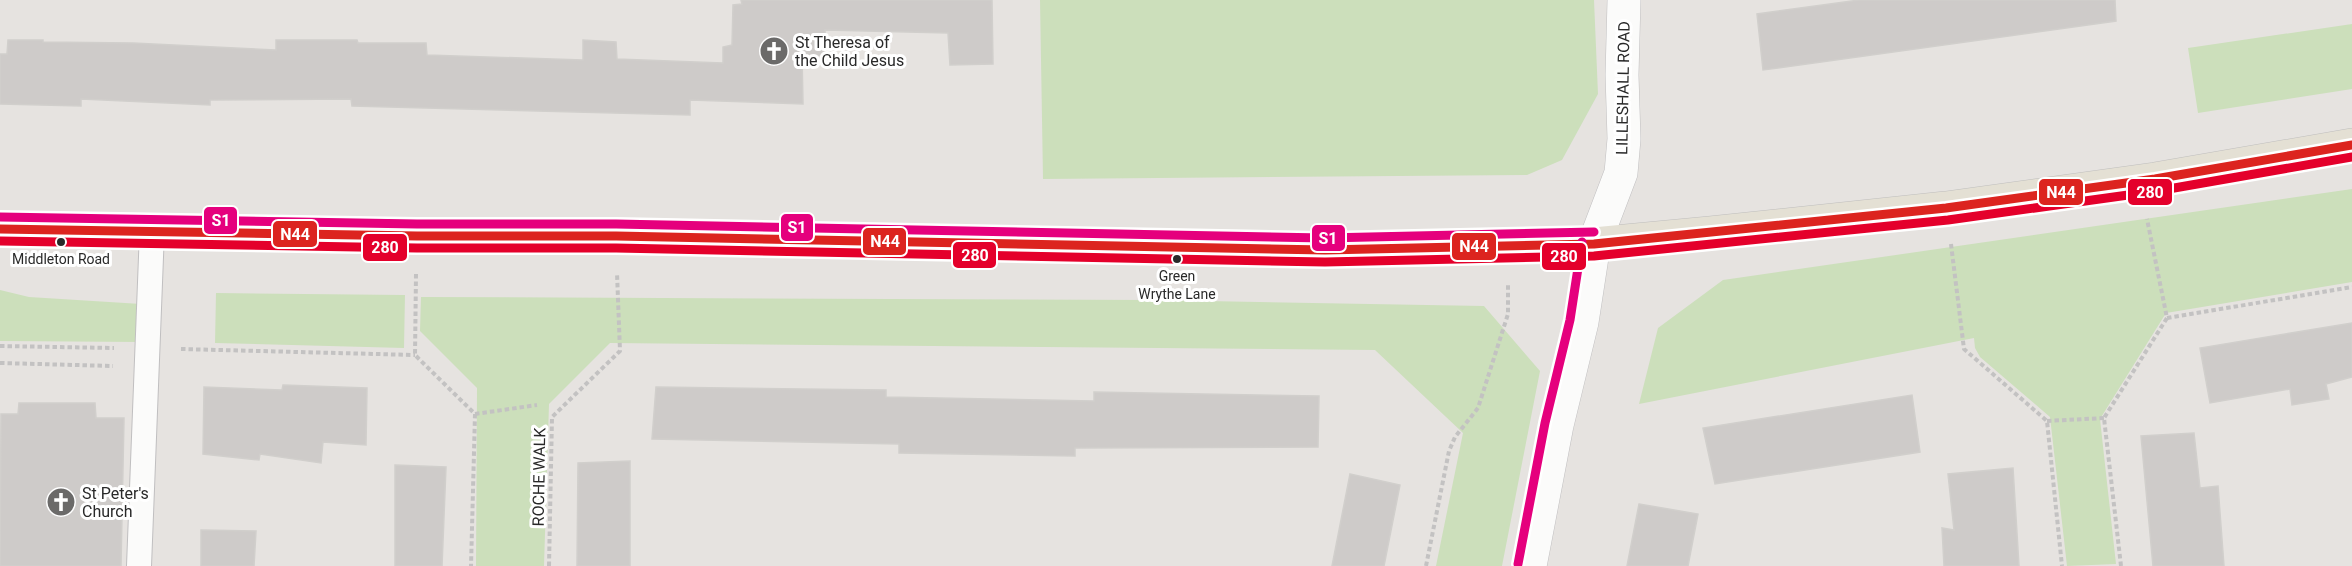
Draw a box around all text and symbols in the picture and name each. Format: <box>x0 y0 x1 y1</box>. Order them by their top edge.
street label: LILLESHALL ROAD <box>1612 21 1634 155</box>
place label: St Theresa of the Child Jesus <box>795 33 904 70</box>
church icon: St Theresa of the Child Jesus <box>758 35 790 67</box>
line badge: N44 <box>2038 178 2084 206</box>
line badge: 280 <box>2127 178 2173 206</box>
text: N44 <box>2046 183 2076 202</box>
text: 280 <box>2136 183 2164 202</box>
line badge: S1 <box>203 206 238 235</box>
text: S1 <box>211 211 231 230</box>
line badge: S1 <box>780 213 814 242</box>
text: S1 <box>787 218 807 237</box>
line badge: N44 <box>272 220 318 248</box>
line badge: S1 <box>1311 224 1346 252</box>
text: N44 <box>280 225 310 244</box>
line badge: N44 <box>862 227 907 256</box>
text: S1 <box>1318 229 1338 248</box>
text: N44 <box>870 232 900 251</box>
line badge: N44 <box>1451 232 1497 261</box>
line badge: 280 <box>362 233 408 262</box>
marker: Middleton Road <box>55 236 67 248</box>
text: N44 <box>1459 237 1489 256</box>
text: 280 <box>371 238 399 257</box>
line badge: 280 <box>952 241 997 269</box>
line badge: 280 <box>1541 242 1587 271</box>
text: 280 <box>961 246 989 265</box>
text: 280 <box>1550 247 1578 266</box>
place label: Middleton Road <box>12 251 110 267</box>
marker: Green Wrythe Lane <box>1171 253 1183 265</box>
place label: Green Wrythe Lane <box>1138 268 1216 302</box>
street label: ROCHE WALK <box>529 427 549 527</box>
place label: St Peter's Church <box>82 484 149 521</box>
church icon: St Peter's Church <box>45 486 77 518</box>

